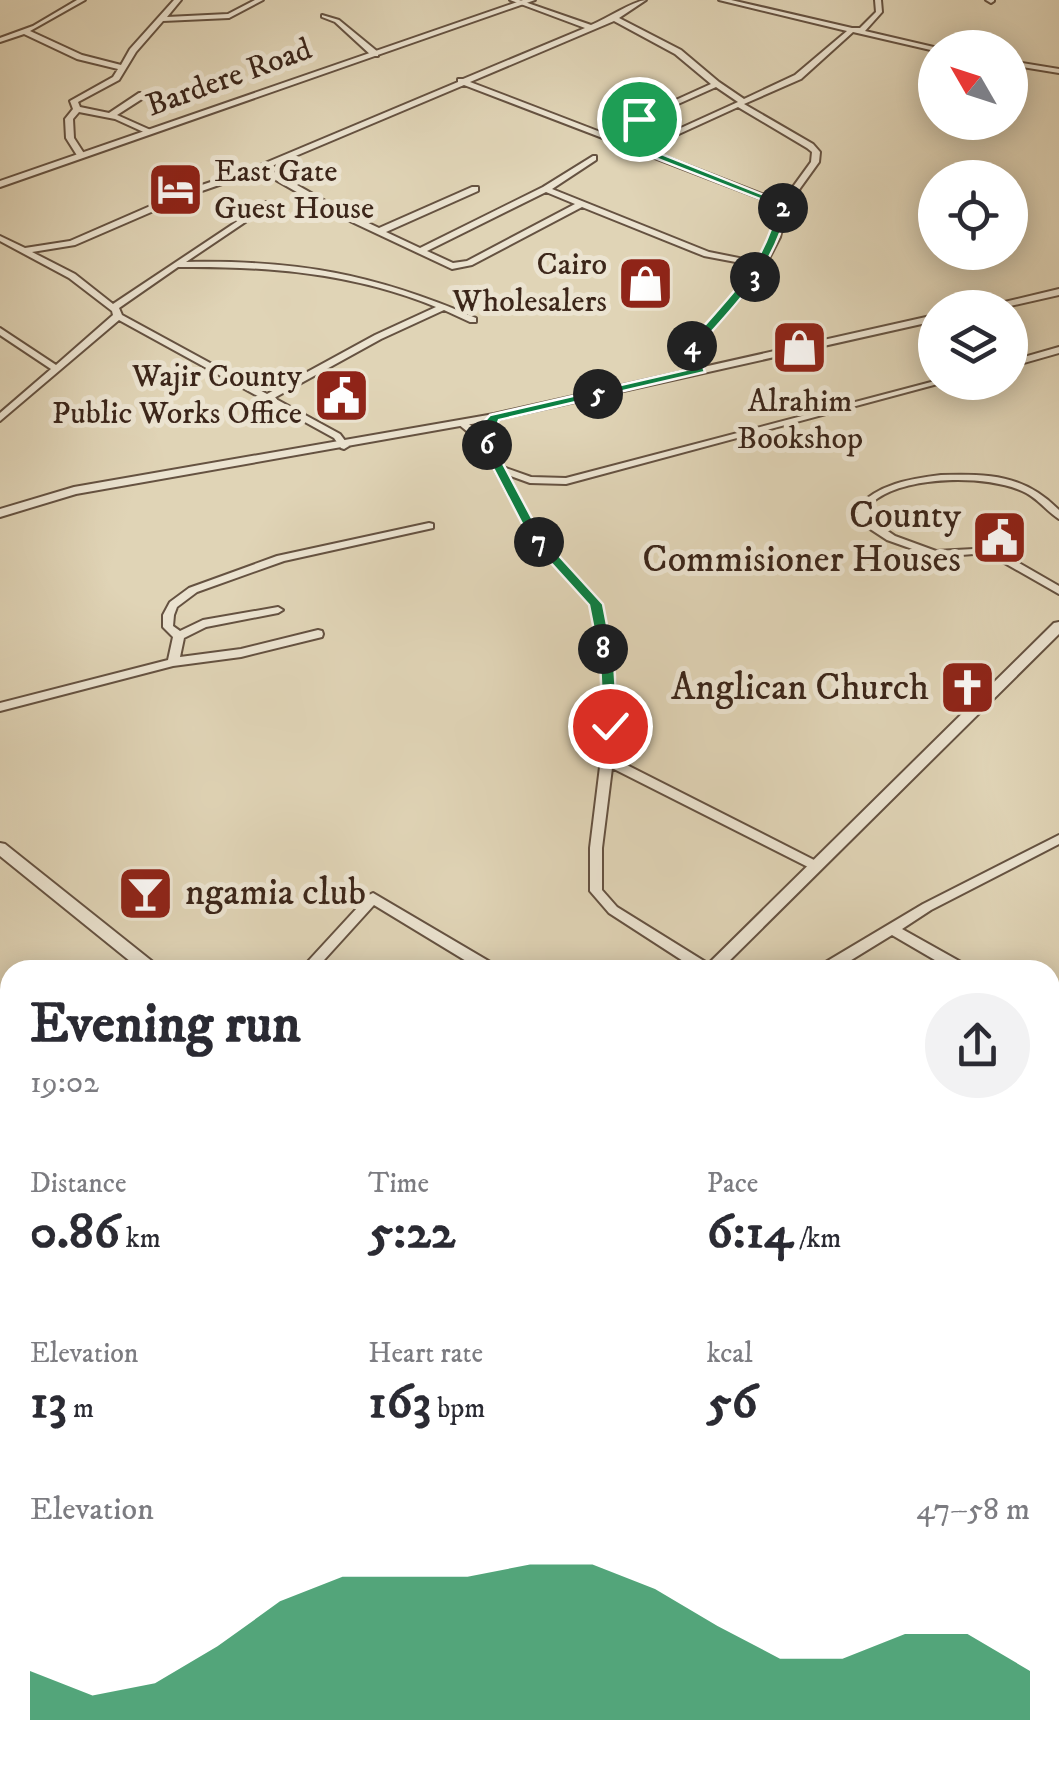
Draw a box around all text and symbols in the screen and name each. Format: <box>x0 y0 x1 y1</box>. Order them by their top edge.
street label: Bardere Road <box>141 30 317 126</box>
north arrow <box>918 30 1028 140</box>
map controls <box>918 30 1028 400</box>
pin <box>597 77 682 162</box>
icon: arrive <box>612 92 667 147</box>
place label: East Gate Guest House <box>214 152 374 229</box>
hotel icon: East Gate Guest House <box>145 160 205 220</box>
button: locate <box>918 160 1028 270</box>
pin: 2 <box>758 183 808 233</box>
text: 2 <box>776 190 790 225</box>
place label: Cairo Wholesalers <box>451 245 607 322</box>
pin: 3 <box>730 252 780 302</box>
shop icon: Cairo Wholesalers <box>616 253 676 313</box>
text: 3 <box>750 259 760 294</box>
button: layers <box>918 290 1028 400</box>
shop icon: Alrahim Bookshop <box>770 318 830 378</box>
pin: 4 <box>667 321 717 371</box>
text: 4 <box>684 328 700 363</box>
place label: Wajir County Public Works Office <box>52 357 303 434</box>
public building icon: Wajir County Public Works Office <box>311 365 371 425</box>
pin: 5 <box>573 369 623 419</box>
text: 5 <box>591 376 605 411</box>
place label: Alrahim Bookshop <box>737 382 863 459</box>
pin: 6 <box>462 420 512 470</box>
text: 6 <box>480 427 494 462</box>
place label: County Commisioner Houses <box>642 492 962 584</box>
public building icon: County Commisioner Houses <box>970 508 1030 568</box>
pin: 7 <box>514 517 564 567</box>
text: 7 <box>532 524 546 559</box>
pin: 8 <box>578 624 628 674</box>
text: 8 <box>596 631 610 666</box>
church icon: Anglican Church <box>938 658 998 718</box>
place label: Anglican Church <box>671 664 929 712</box>
pin <box>568 684 653 769</box>
icon: check <box>583 699 638 754</box>
bar icon: ngamia club <box>116 863 176 923</box>
place label: ngamia club <box>185 869 366 917</box>
text: Evening run <box>30 991 301 1060</box>
button: share <box>925 993 1030 1098</box>
text: 19:02 <box>30 1063 99 1103</box>
text: Distance <box>30 1166 126 1201</box>
text: Time <box>368 1166 429 1201</box>
text: Pace <box>707 1166 758 1201</box>
text: 0.86 <box>30 1201 120 1264</box>
text: 5:22 <box>368 1201 455 1264</box>
text: 6:14 <box>707 1201 793 1264</box>
text: km <box>120 1221 161 1256</box>
text: /km <box>793 1221 841 1256</box>
text: Elevation <box>30 1336 138 1371</box>
text: Heart rate <box>368 1336 483 1371</box>
text: kcal <box>707 1336 753 1371</box>
text: 13 <box>30 1371 67 1434</box>
text: 163 <box>368 1371 431 1434</box>
text: 56 <box>707 1371 758 1434</box>
text: m <box>67 1391 94 1426</box>
text: bpm <box>431 1391 485 1426</box>
text: Elevation <box>30 1490 154 1530</box>
text: 47–58 m <box>916 1490 1030 1530</box>

